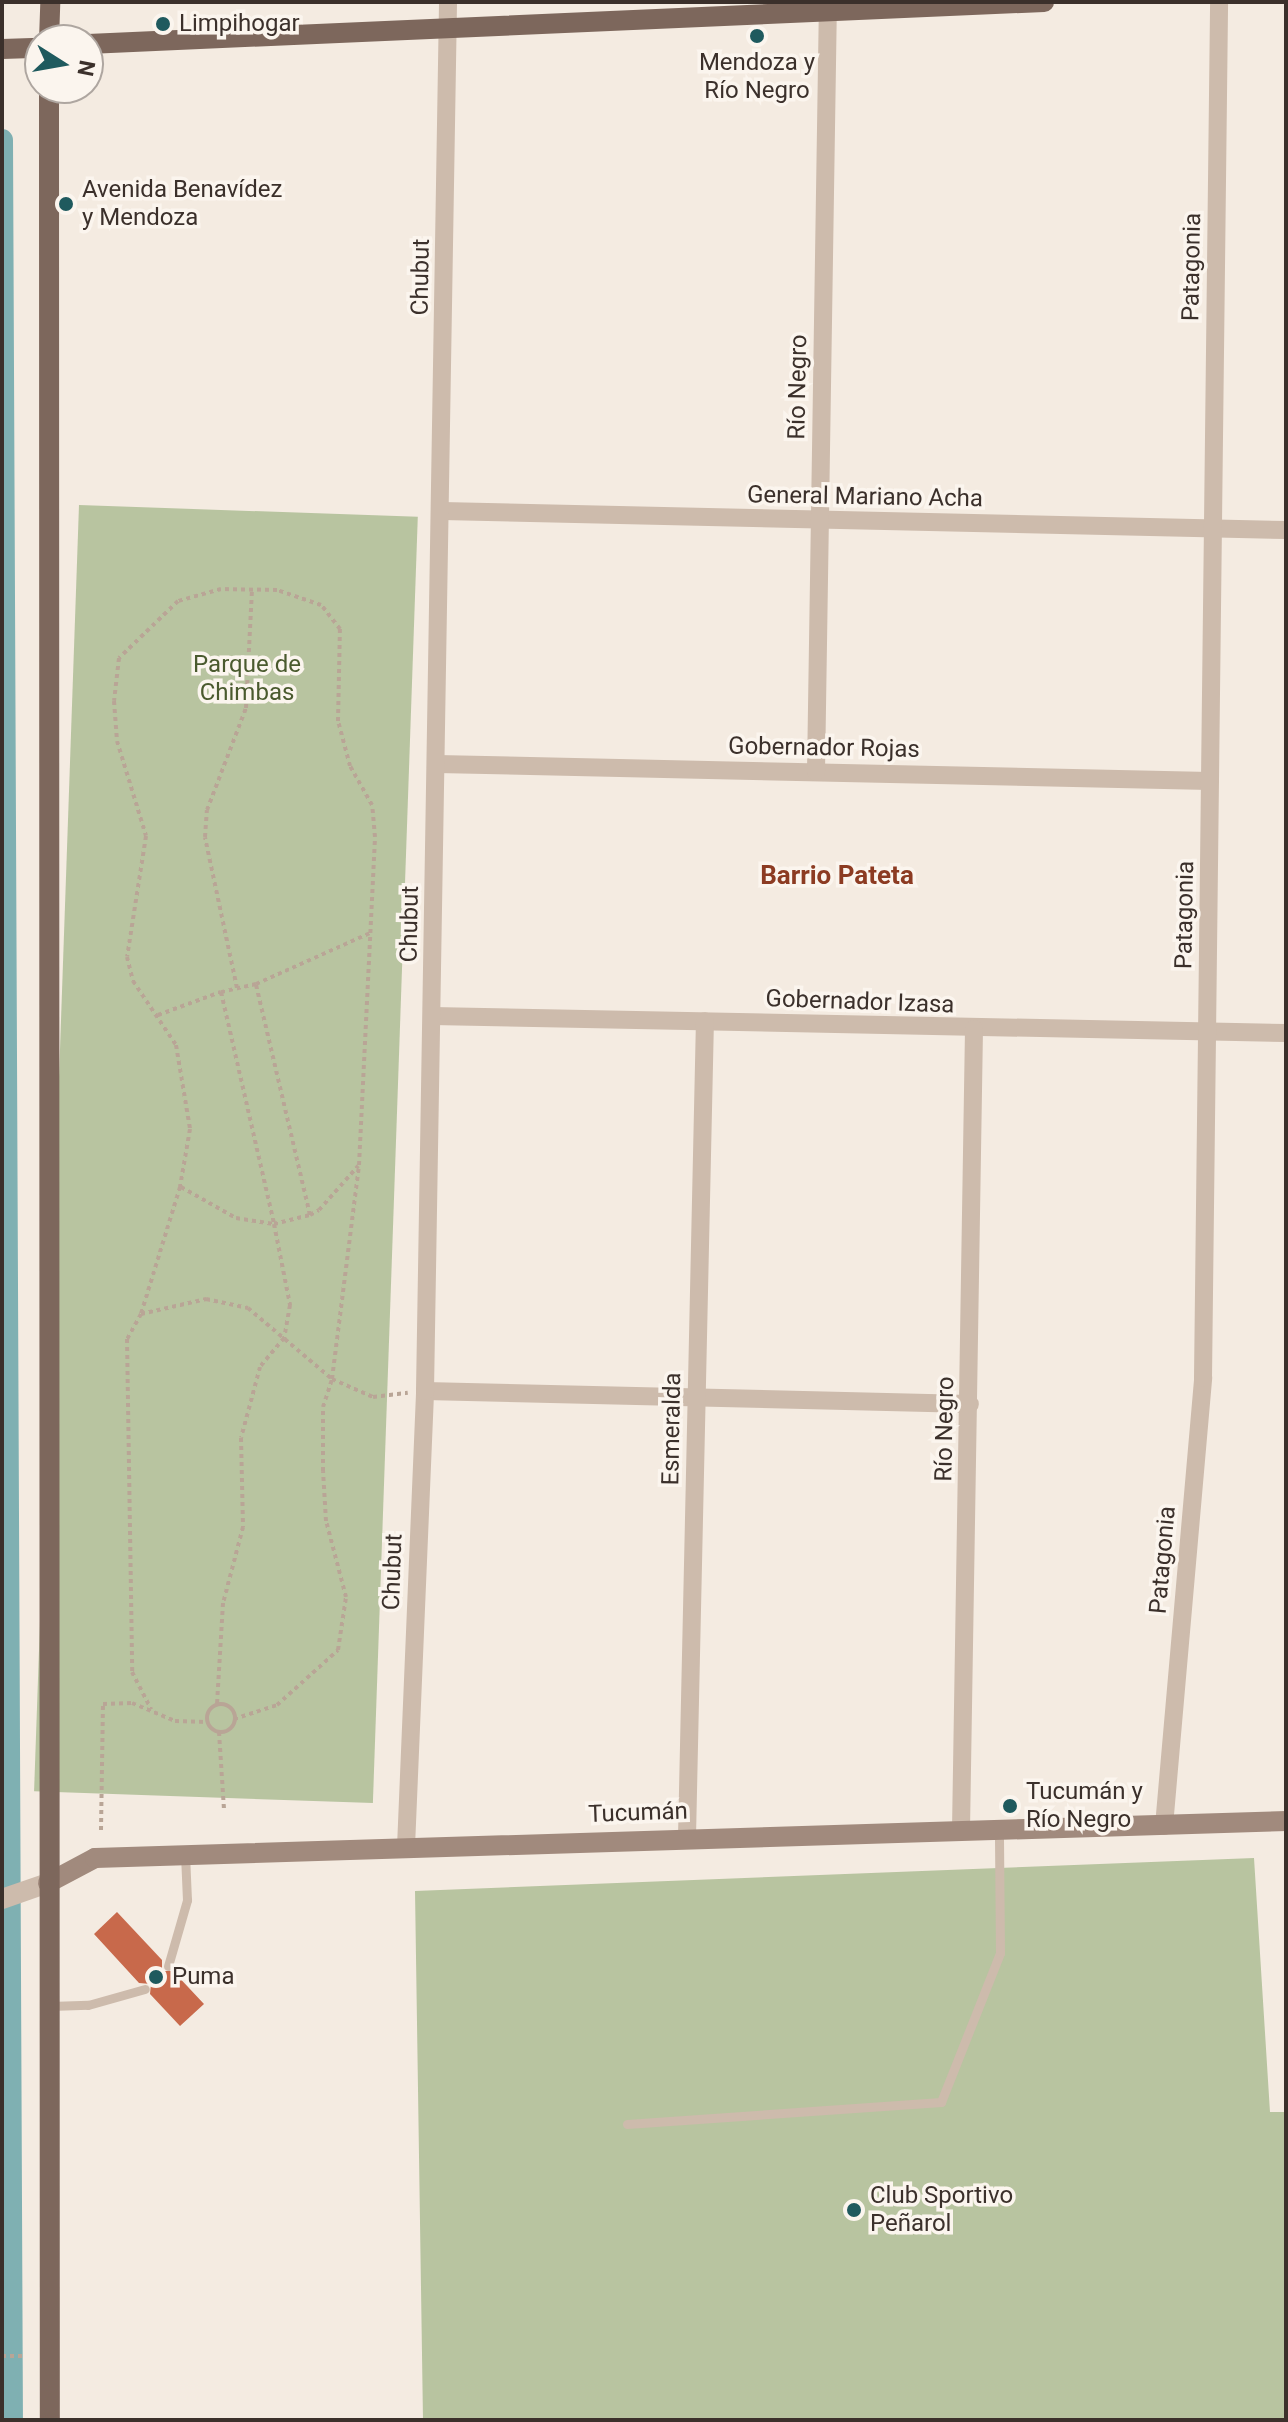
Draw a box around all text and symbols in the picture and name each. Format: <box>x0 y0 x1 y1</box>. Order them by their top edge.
place label: Limpihogar <box>179 10 300 38</box>
marker: Limpihogar <box>154 15 172 33</box>
north arrow <box>24 24 104 104</box>
marker: Mendoza y Río Negro <box>748 27 766 45</box>
place label: Mendoza y Río Negro <box>699 49 815 105</box>
text: N <box>72 58 100 78</box>
place label: Avenida Benavídez y Mendoza <box>82 176 282 232</box>
marker: Avenida Benavídez y Mendoza <box>57 195 75 213</box>
street label: Patagonia <box>1177 213 1207 321</box>
street label: Chubut <box>406 238 436 316</box>
street label: Río Negro <box>783 334 813 440</box>
street label: General Mariano Acha <box>747 481 983 513</box>
park label: Parque de Chimbas <box>193 651 301 707</box>
street label: Gobernador Rojas <box>728 732 920 764</box>
district label: Barrio Pateta <box>760 860 914 892</box>
street label: Patagonia <box>1170 861 1200 969</box>
street label: Chubut <box>395 885 425 963</box>
street label: Gobernador Izasa <box>765 984 955 1020</box>
street label: Esmeralda <box>657 1372 687 1486</box>
street label: Río Negro <box>930 1376 960 1482</box>
street label: Patagonia <box>1144 1505 1182 1615</box>
street label: Chubut <box>377 1533 409 1611</box>
place label: Tucumán y Río Negro <box>1026 1778 1143 1834</box>
street label: Tucumán <box>588 1797 688 1829</box>
marker: Tucumán y Río Negro <box>1001 1797 1019 1815</box>
place label: Puma <box>172 1963 234 1991</box>
marker: Puma <box>147 1968 165 1986</box>
place label: Club Sportivo Peñarol <box>870 2182 1013 2238</box>
marker: Club Sportivo Peñarol <box>845 2201 863 2219</box>

